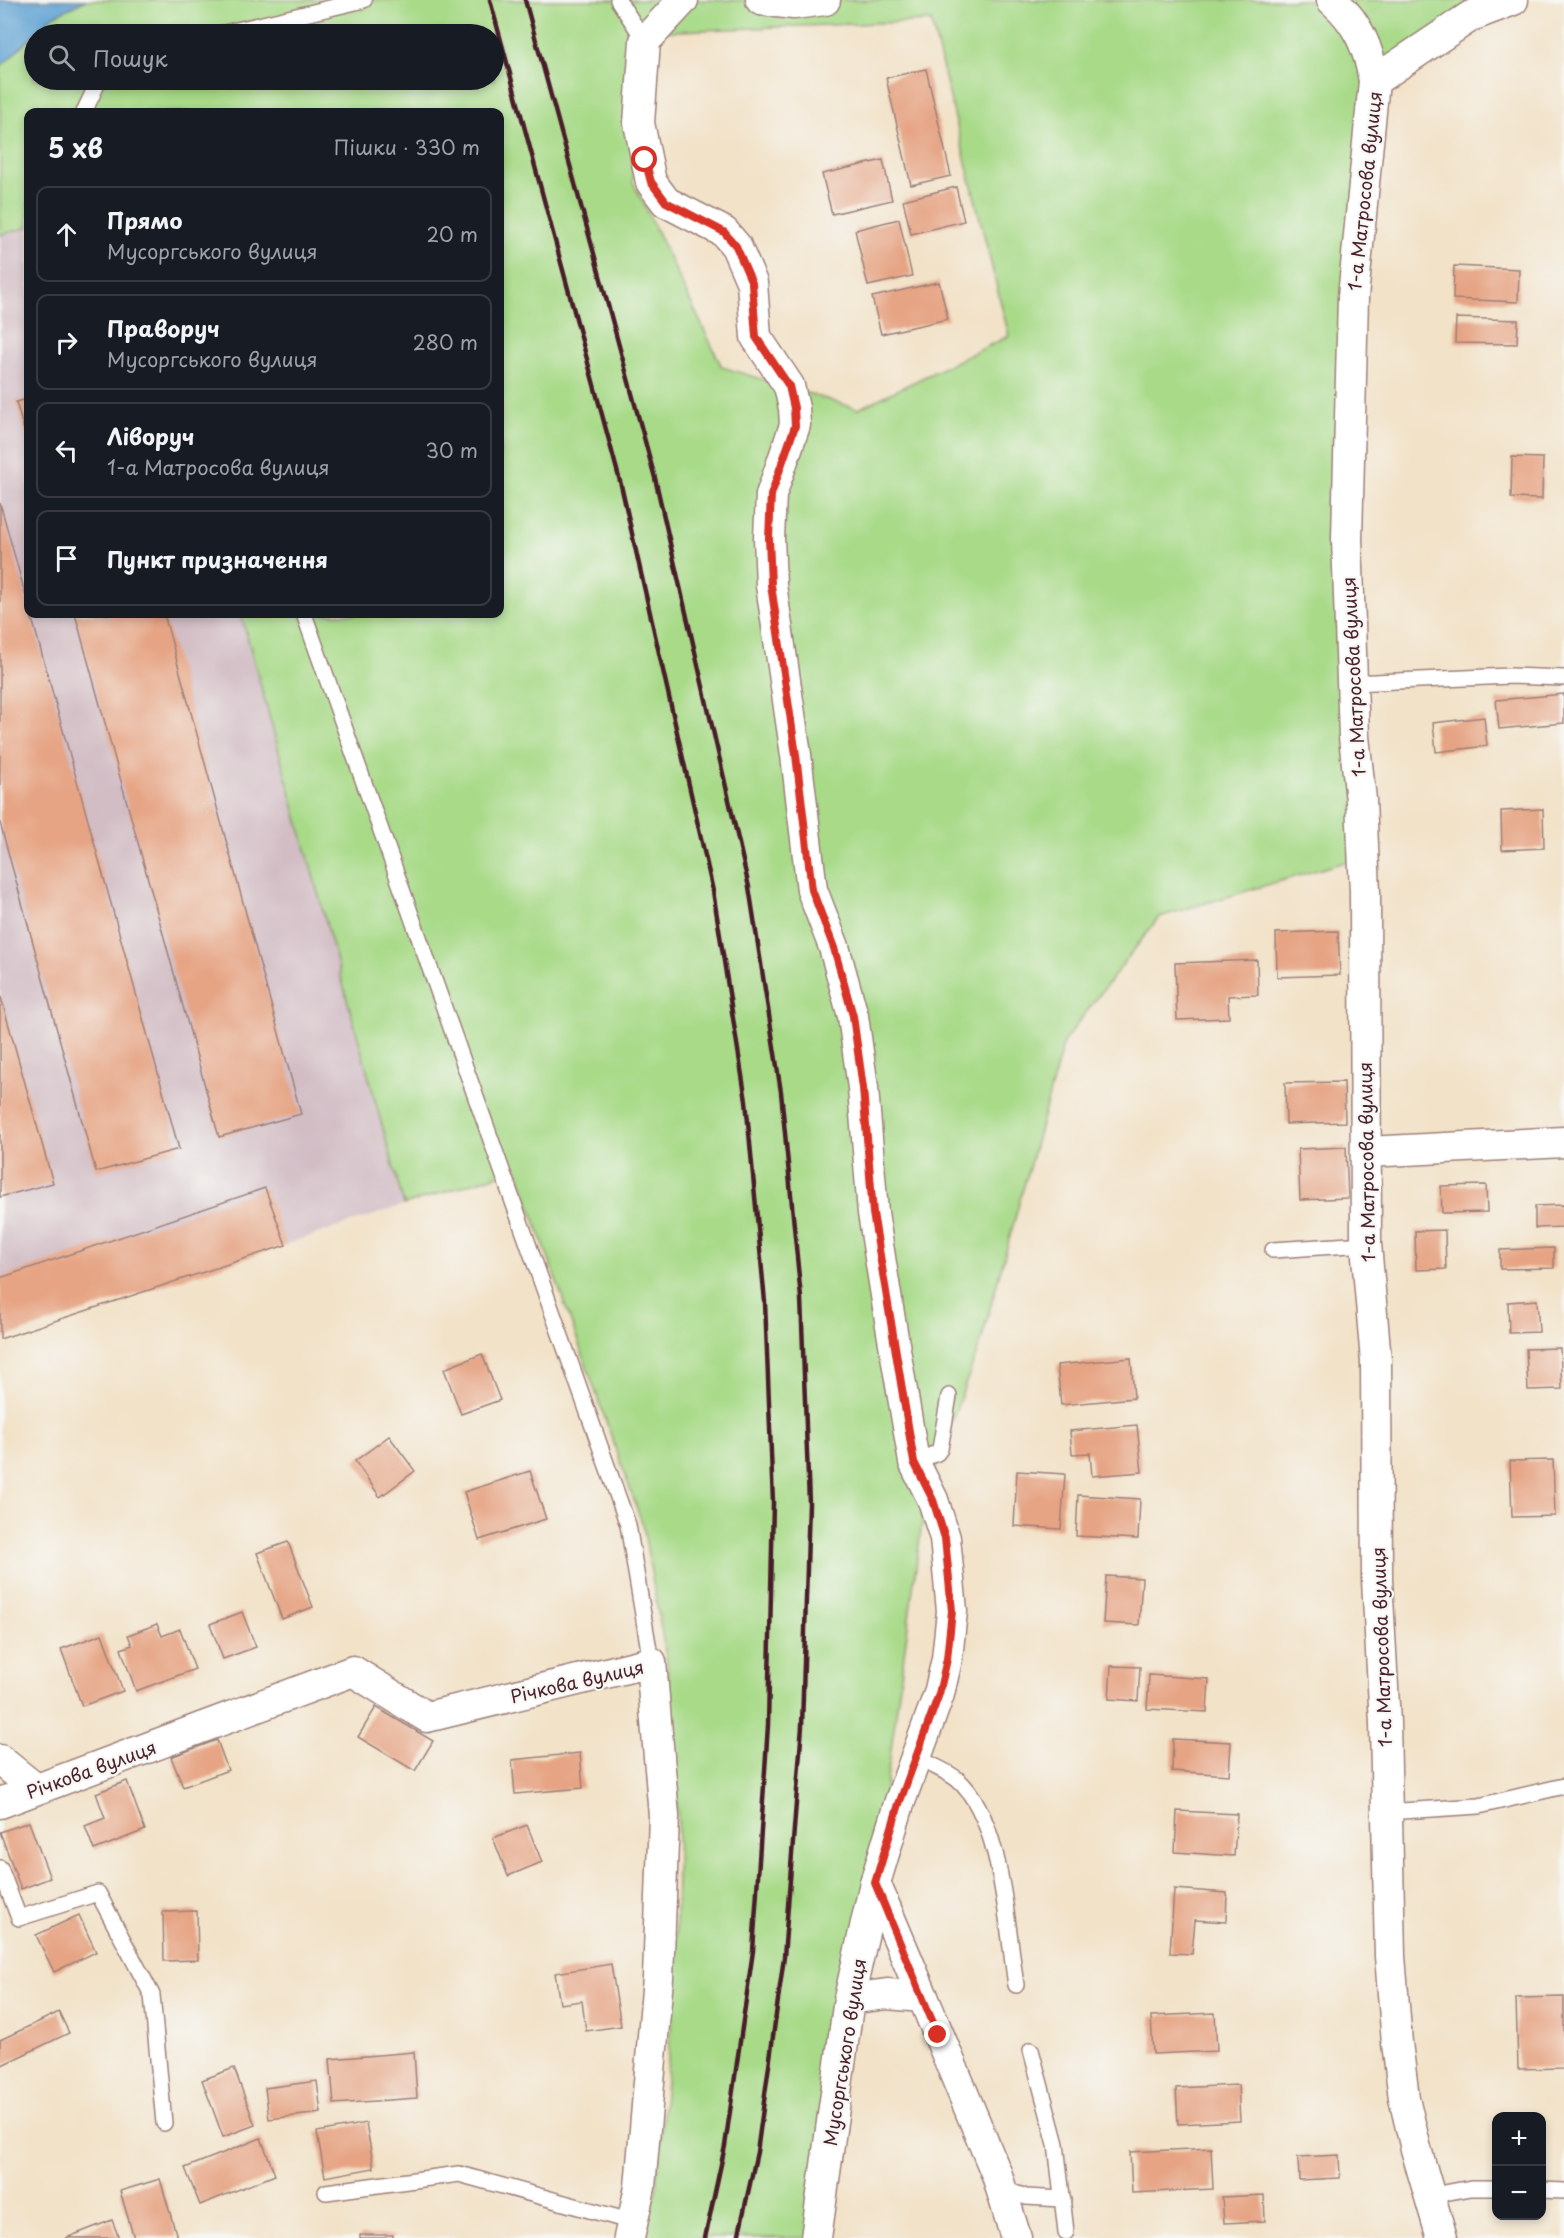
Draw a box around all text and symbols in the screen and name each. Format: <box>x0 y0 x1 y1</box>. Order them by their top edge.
search box <box>24 24 504 90</box>
icon: search <box>45 41 78 74</box>
text: Пошук <box>93 41 168 74</box>
street label: 1-а Матросова вулиця <box>1340 90 1388 292</box>
text: 5 хв <box>48 128 103 167</box>
text: Пішки · 330 m <box>334 132 480 162</box>
route start <box>631 146 657 172</box>
text: Прямо <box>107 203 182 236</box>
icon: ahead <box>50 218 83 251</box>
text: 20 m <box>426 219 478 249</box>
text: Мусоргського вулиця <box>107 236 318 266</box>
text: Праворуч <box>107 311 220 344</box>
icon: right <box>50 326 83 359</box>
text: 280 m <box>413 327 478 357</box>
text: Мусоргського вулиця <box>107 344 318 374</box>
text: Ліворуч <box>107 419 194 452</box>
icon: left <box>50 434 83 467</box>
text: 30 m <box>425 435 478 465</box>
text: 1-а Матросова вулиця <box>107 452 330 482</box>
icon: arrive <box>50 542 83 575</box>
text: Пункт призначення <box>107 542 328 575</box>
street label: 1-а Матросова вулиця <box>1334 576 1372 778</box>
street label: 1-а Матросова вулиця <box>1351 1062 1381 1262</box>
street label: 1-а Матросова вулиця <box>1364 1546 1398 1748</box>
street label: Річкова вулиця <box>508 1653 646 1709</box>
street label: Річкова вулиця <box>22 1733 160 1805</box>
street label: Мусоргського вулиця <box>816 1956 872 2148</box>
route end <box>924 2021 950 2047</box>
map controls <box>1492 2112 1546 2220</box>
button: + <box>1492 2112 1546 2166</box>
button: − <box>1492 2166 1546 2220</box>

